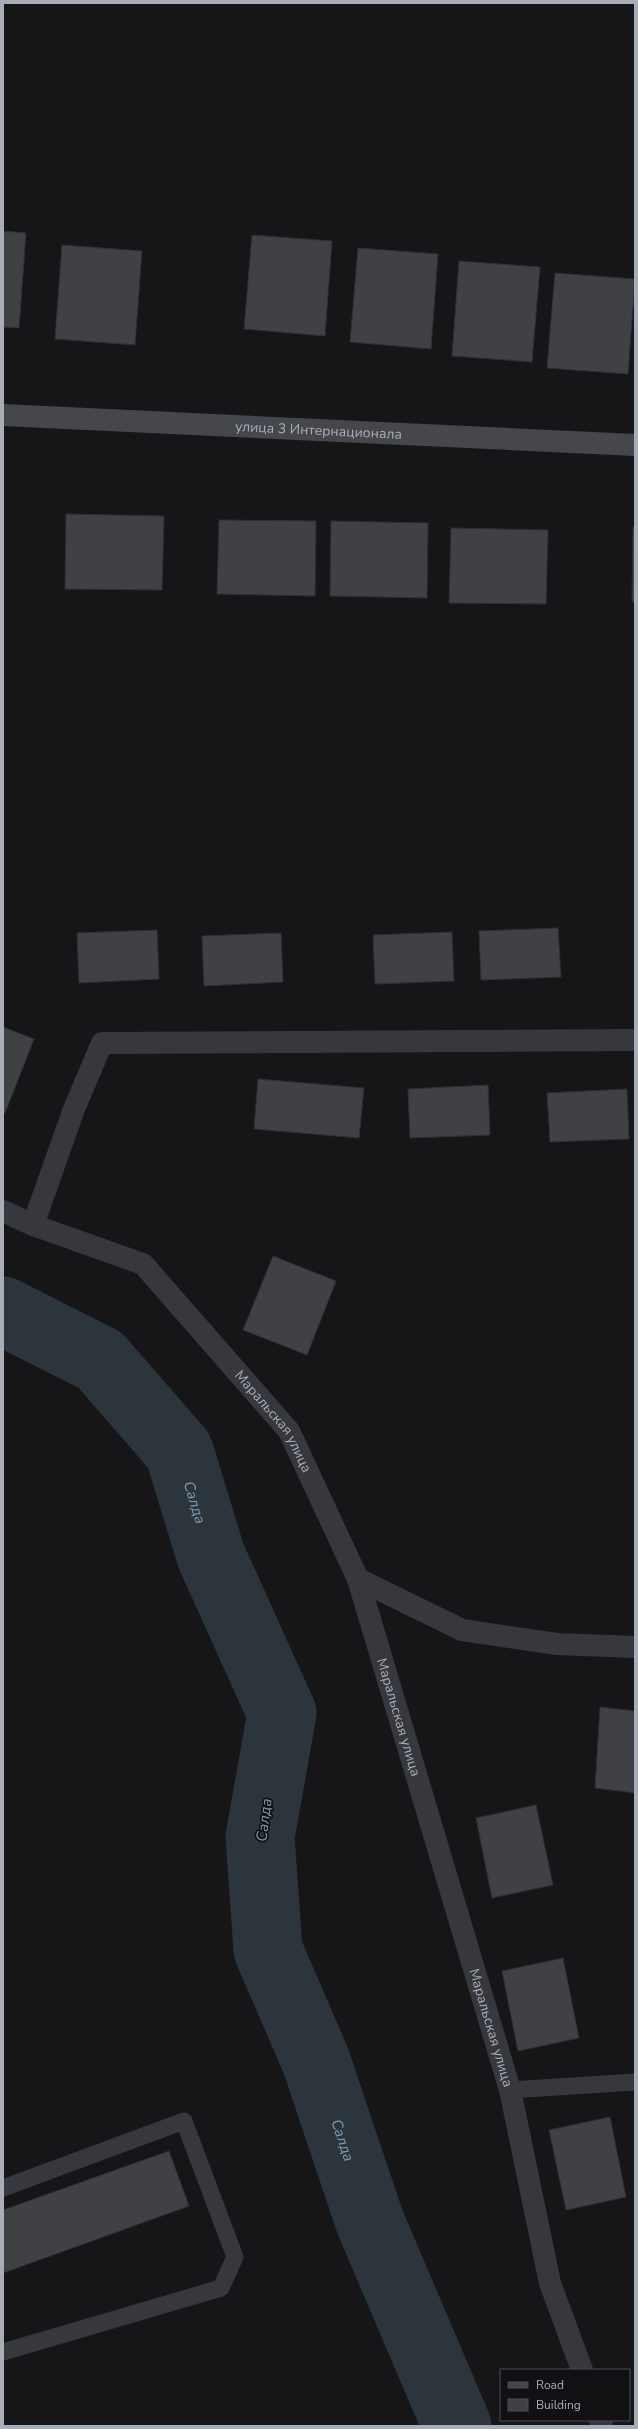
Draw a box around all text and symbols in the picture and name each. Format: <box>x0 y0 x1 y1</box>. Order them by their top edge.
street label: улица 3 Интернационала <box>235 417 402 444</box>
street label: Маральская улица <box>230 1366 316 1476</box>
water label: Салда <box>179 1479 211 1526</box>
street label: Маральская улица <box>372 1656 425 1779</box>
water label: Салда <box>251 1797 277 1843</box>
street label: Маральская улица <box>464 1966 518 2089</box>
water label: Салда <box>326 2116 359 2164</box>
legend <box>500 2369 630 2421</box>
text: Road <box>536 2377 564 2393</box>
text: Building <box>536 2397 581 2413</box>

